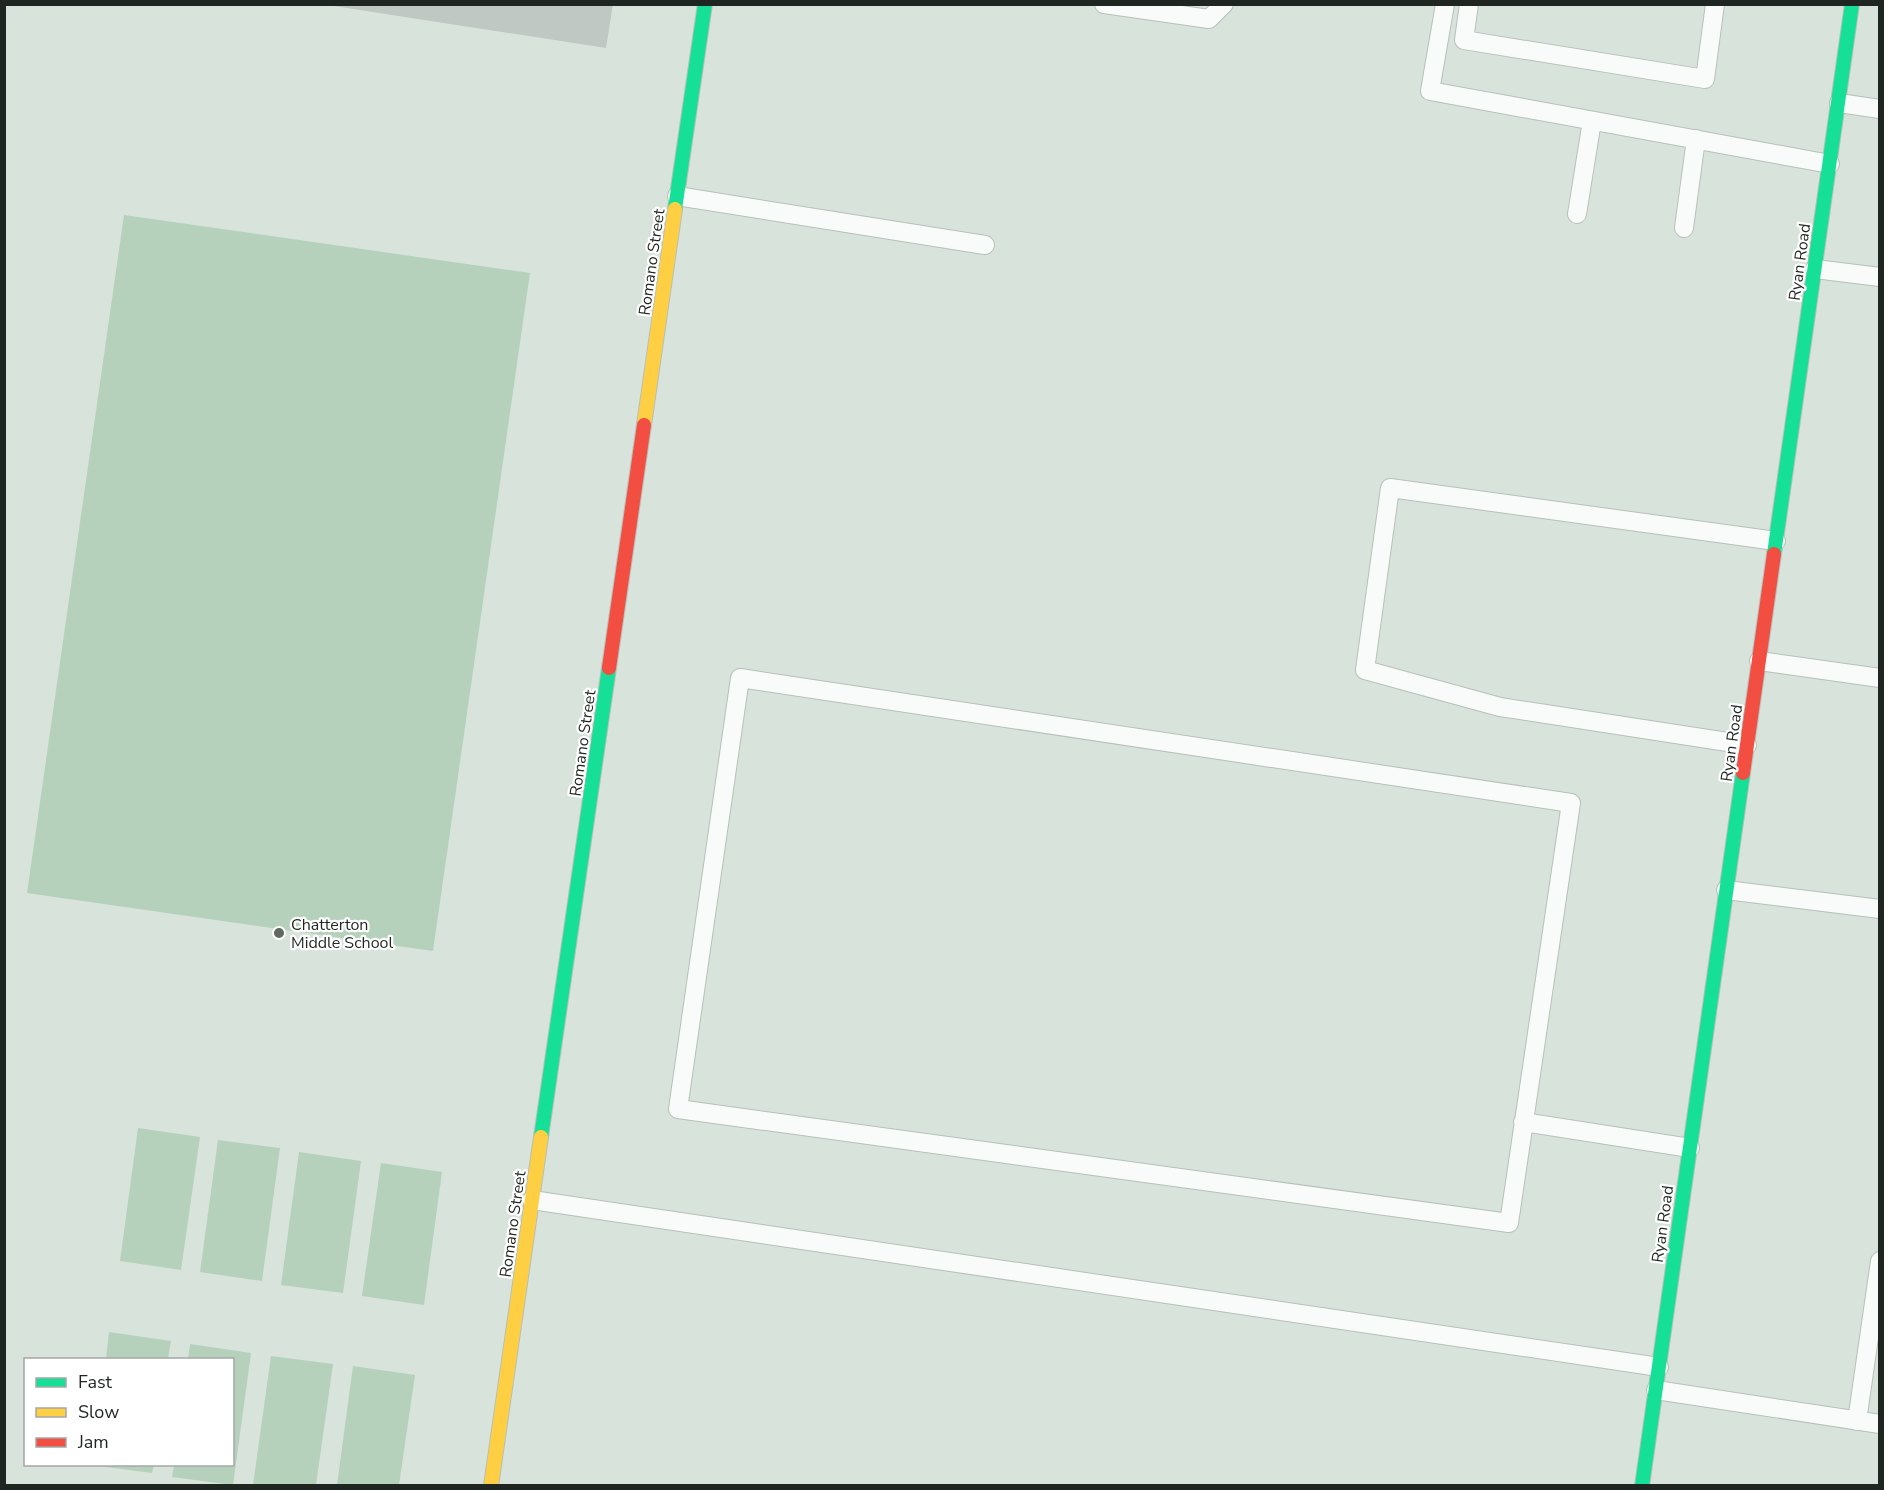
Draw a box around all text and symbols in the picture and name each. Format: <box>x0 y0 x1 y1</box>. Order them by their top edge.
street label: Romano Street <box>634 207 670 317</box>
street label: Ryan Road <box>1784 222 1816 302</box>
street label: Romano Street <box>565 688 601 798</box>
street label: Ryan Road <box>1716 703 1748 783</box>
place label: Chatterton Middle School <box>291 914 393 954</box>
marker: Chatterton Middle School <box>272 926 286 940</box>
street label: Romano Street <box>495 1169 531 1279</box>
street label: Ryan Road <box>1647 1184 1679 1264</box>
legend <box>24 1358 234 1466</box>
text: Fast <box>78 1370 113 1394</box>
text: Slow <box>78 1400 119 1424</box>
text: Jam <box>77 1430 109 1454</box>

